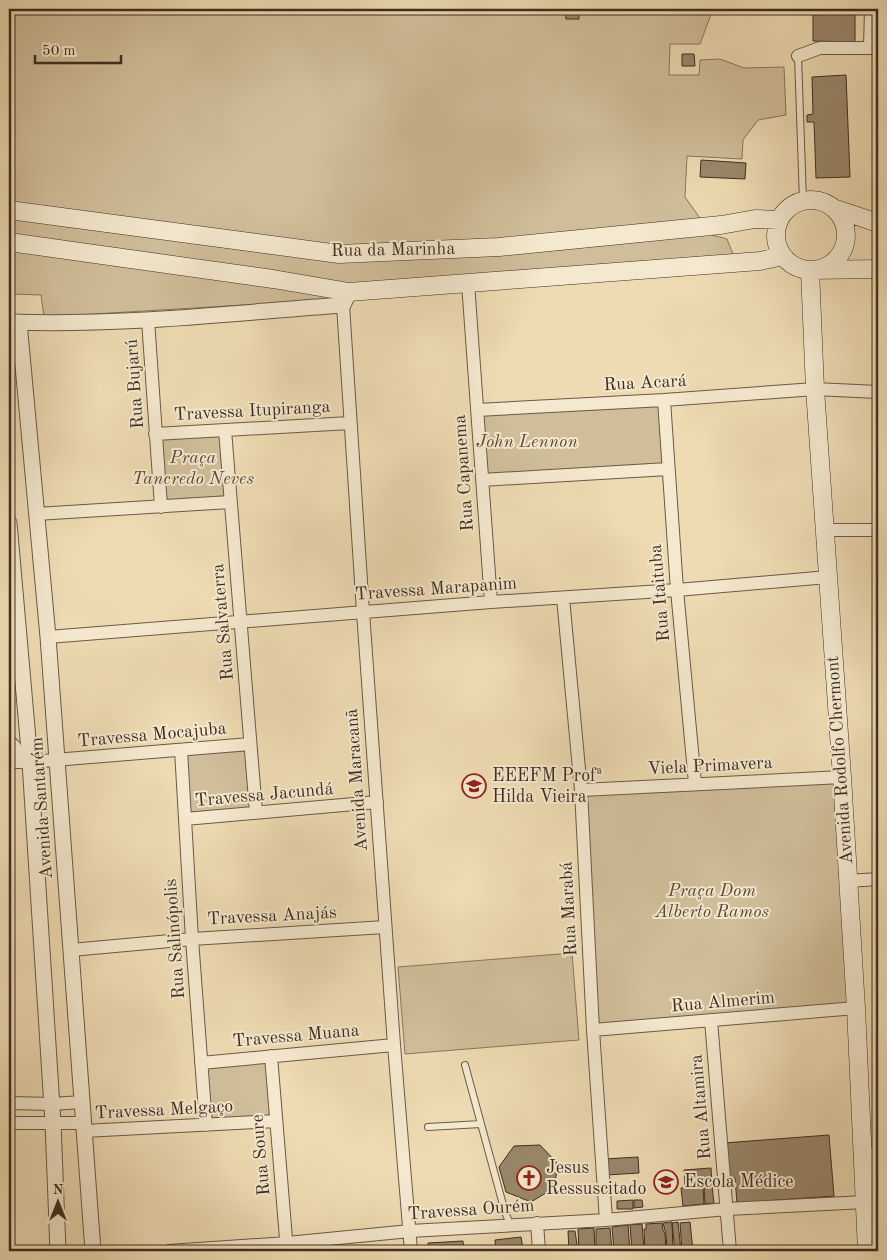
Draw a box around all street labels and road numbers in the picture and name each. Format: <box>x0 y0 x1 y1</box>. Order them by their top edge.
street label: Rua da Marinha <box>331 240 455 260</box>
street label: Rua Bujarú <box>123 338 147 430</box>
street label: Rua Acará <box>603 372 687 394</box>
street label: Travessa Itupiranga <box>173 398 331 424</box>
street label: Rua Capanema <box>451 414 477 532</box>
street label: Rua Itaituba <box>647 544 673 642</box>
street label: Rua Salvaterra <box>209 563 237 681</box>
street label: Travessa Marapanim <box>354 574 518 604</box>
street label: Avenida Rodolfo Chermont <box>824 655 856 865</box>
street label: Avenida Maracanã <box>343 708 371 852</box>
street label: Travessa Mocajuba <box>77 720 227 750</box>
street label: Avenida Santarém <box>28 736 56 880</box>
street label: Viela Primavera <box>647 754 773 778</box>
street label: Travessa Jacundá <box>194 780 334 810</box>
street label: Rua Marabá <box>558 861 580 957</box>
street label: Rua Salinópolis <box>162 878 188 1000</box>
street label: Travessa Anajás <box>207 904 338 928</box>
street label: Rua Almerim <box>670 988 776 1016</box>
street label: Travessa Muana <box>232 1021 360 1051</box>
street label: Rua Altamira <box>687 1053 715 1160</box>
street label: Travessa Melgaço <box>94 1097 234 1123</box>
street label: Rua Soure <box>248 1113 274 1197</box>
street label: Travessa Ourém <box>407 1197 535 1223</box>

